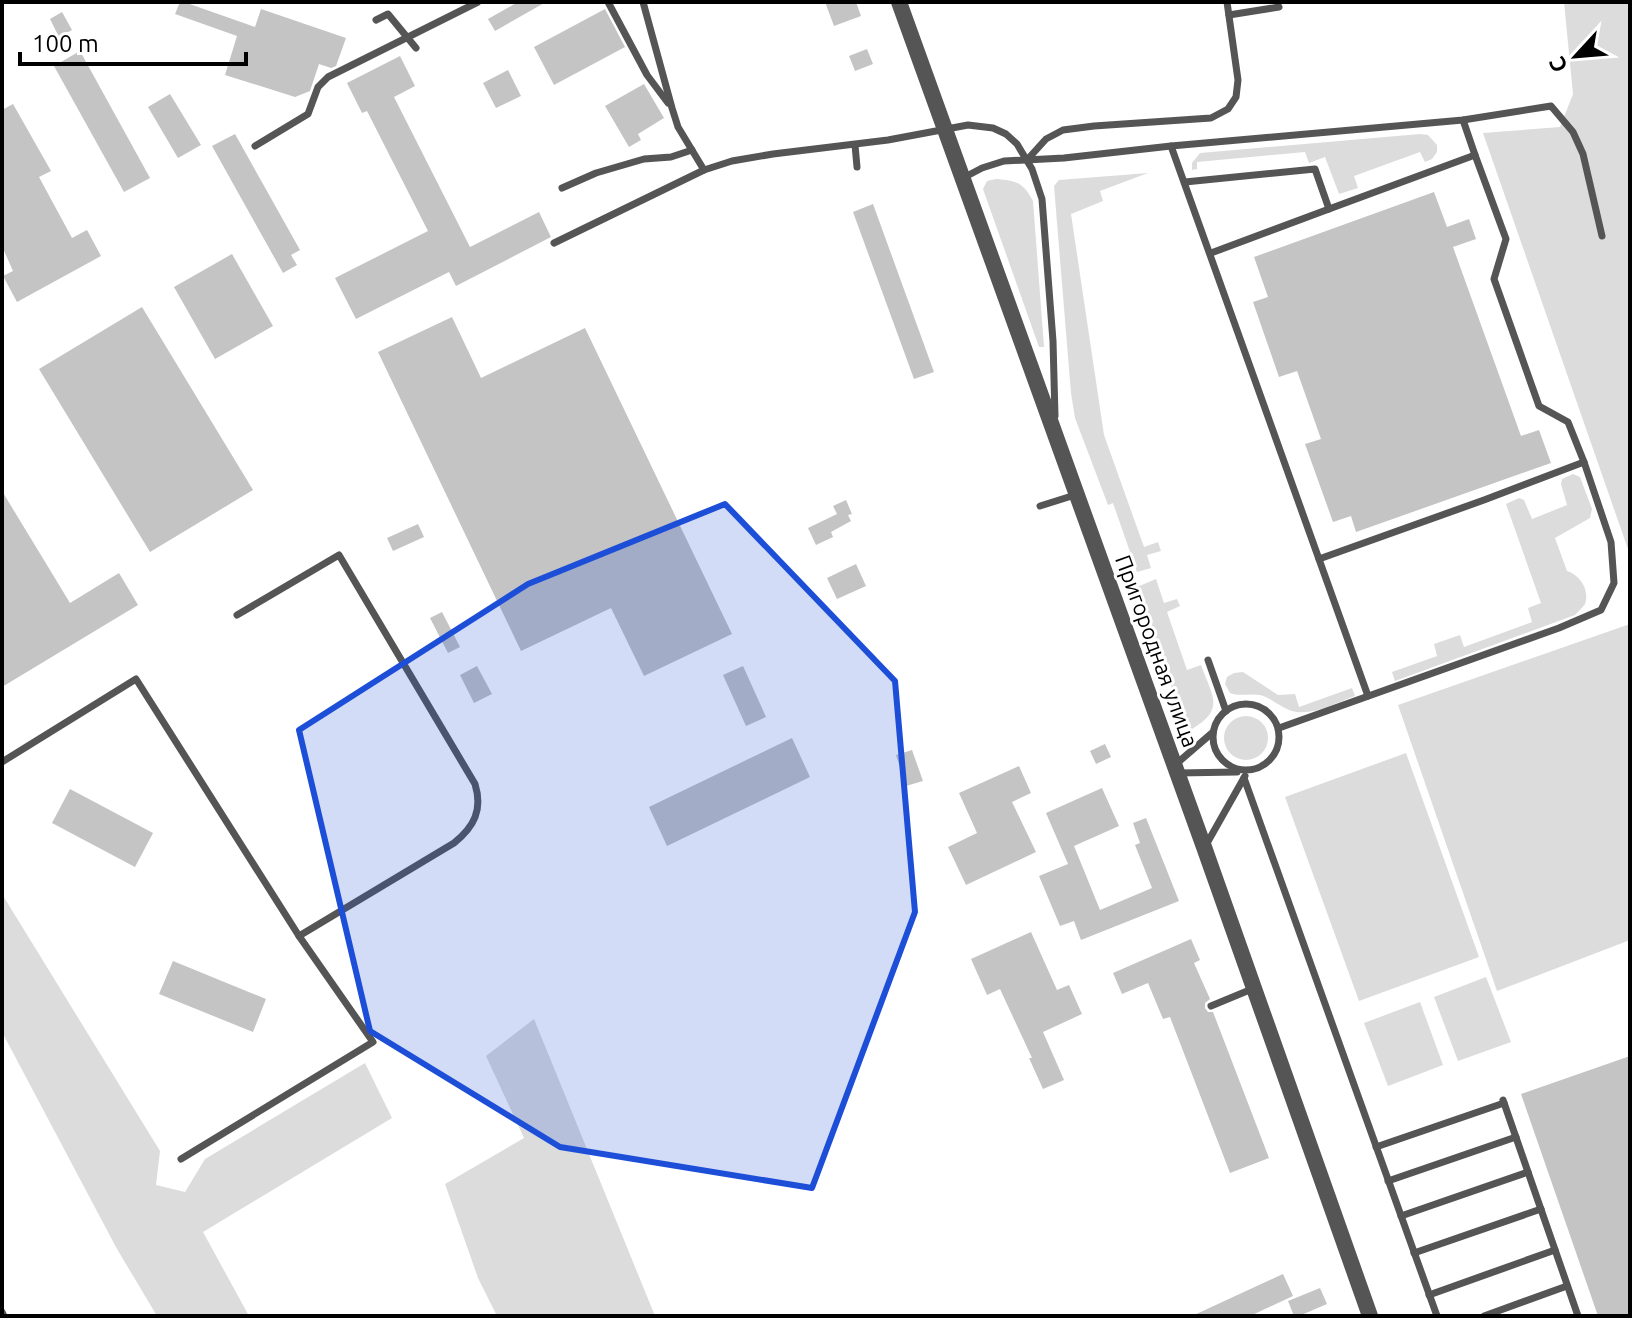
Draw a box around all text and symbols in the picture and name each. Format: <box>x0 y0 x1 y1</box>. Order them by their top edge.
scale bar <box>20 16 246 66</box>
north arrow <box>1536 16 1616 96</box>
text: 100 m <box>32 30 99 57</box>
text: С <box>1543 53 1572 77</box>
street label: Пригородная улица <box>1111 551 1204 750</box>

